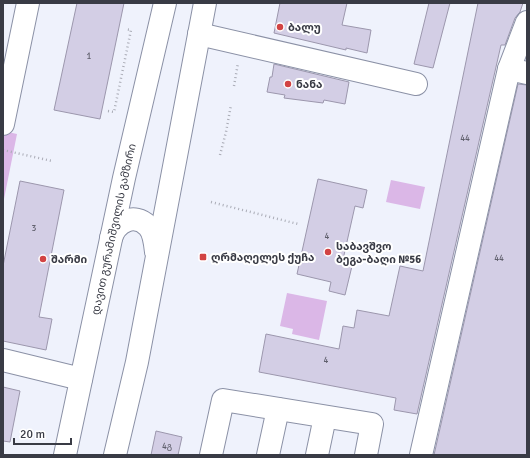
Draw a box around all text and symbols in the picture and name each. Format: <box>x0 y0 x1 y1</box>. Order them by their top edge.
place label: ბალუ <box>288 21 321 34</box>
marker: ბალუ <box>275 22 285 32</box>
house number: 1 <box>87 51 92 62</box>
place label: ნანა <box>296 78 323 91</box>
marker: ნანა <box>283 79 293 89</box>
house number: 44 <box>460 133 470 144</box>
street label: დავით გურამიშვილის გამზირი <box>89 142 139 316</box>
house number: 3 <box>32 223 37 234</box>
house number: 4 <box>325 231 330 242</box>
place label: საბავშვო ბეგა-ბაღი №56 <box>336 240 421 266</box>
marker: საბავშვო ბეგა-ბაღი №56 <box>323 247 333 257</box>
place label: ღრმაღელეს ქუჩა <box>211 251 315 264</box>
marker: ღრმაღელეს ქუჩა <box>198 252 208 262</box>
place label: შარმი <box>51 253 88 266</box>
house number: 44 <box>494 253 504 264</box>
marker: შარმი <box>38 254 48 264</box>
house number: 4 <box>324 355 329 366</box>
scale bar <box>14 420 71 446</box>
text: 20 m <box>20 427 45 442</box>
house number: 4გ <box>162 441 172 452</box>

